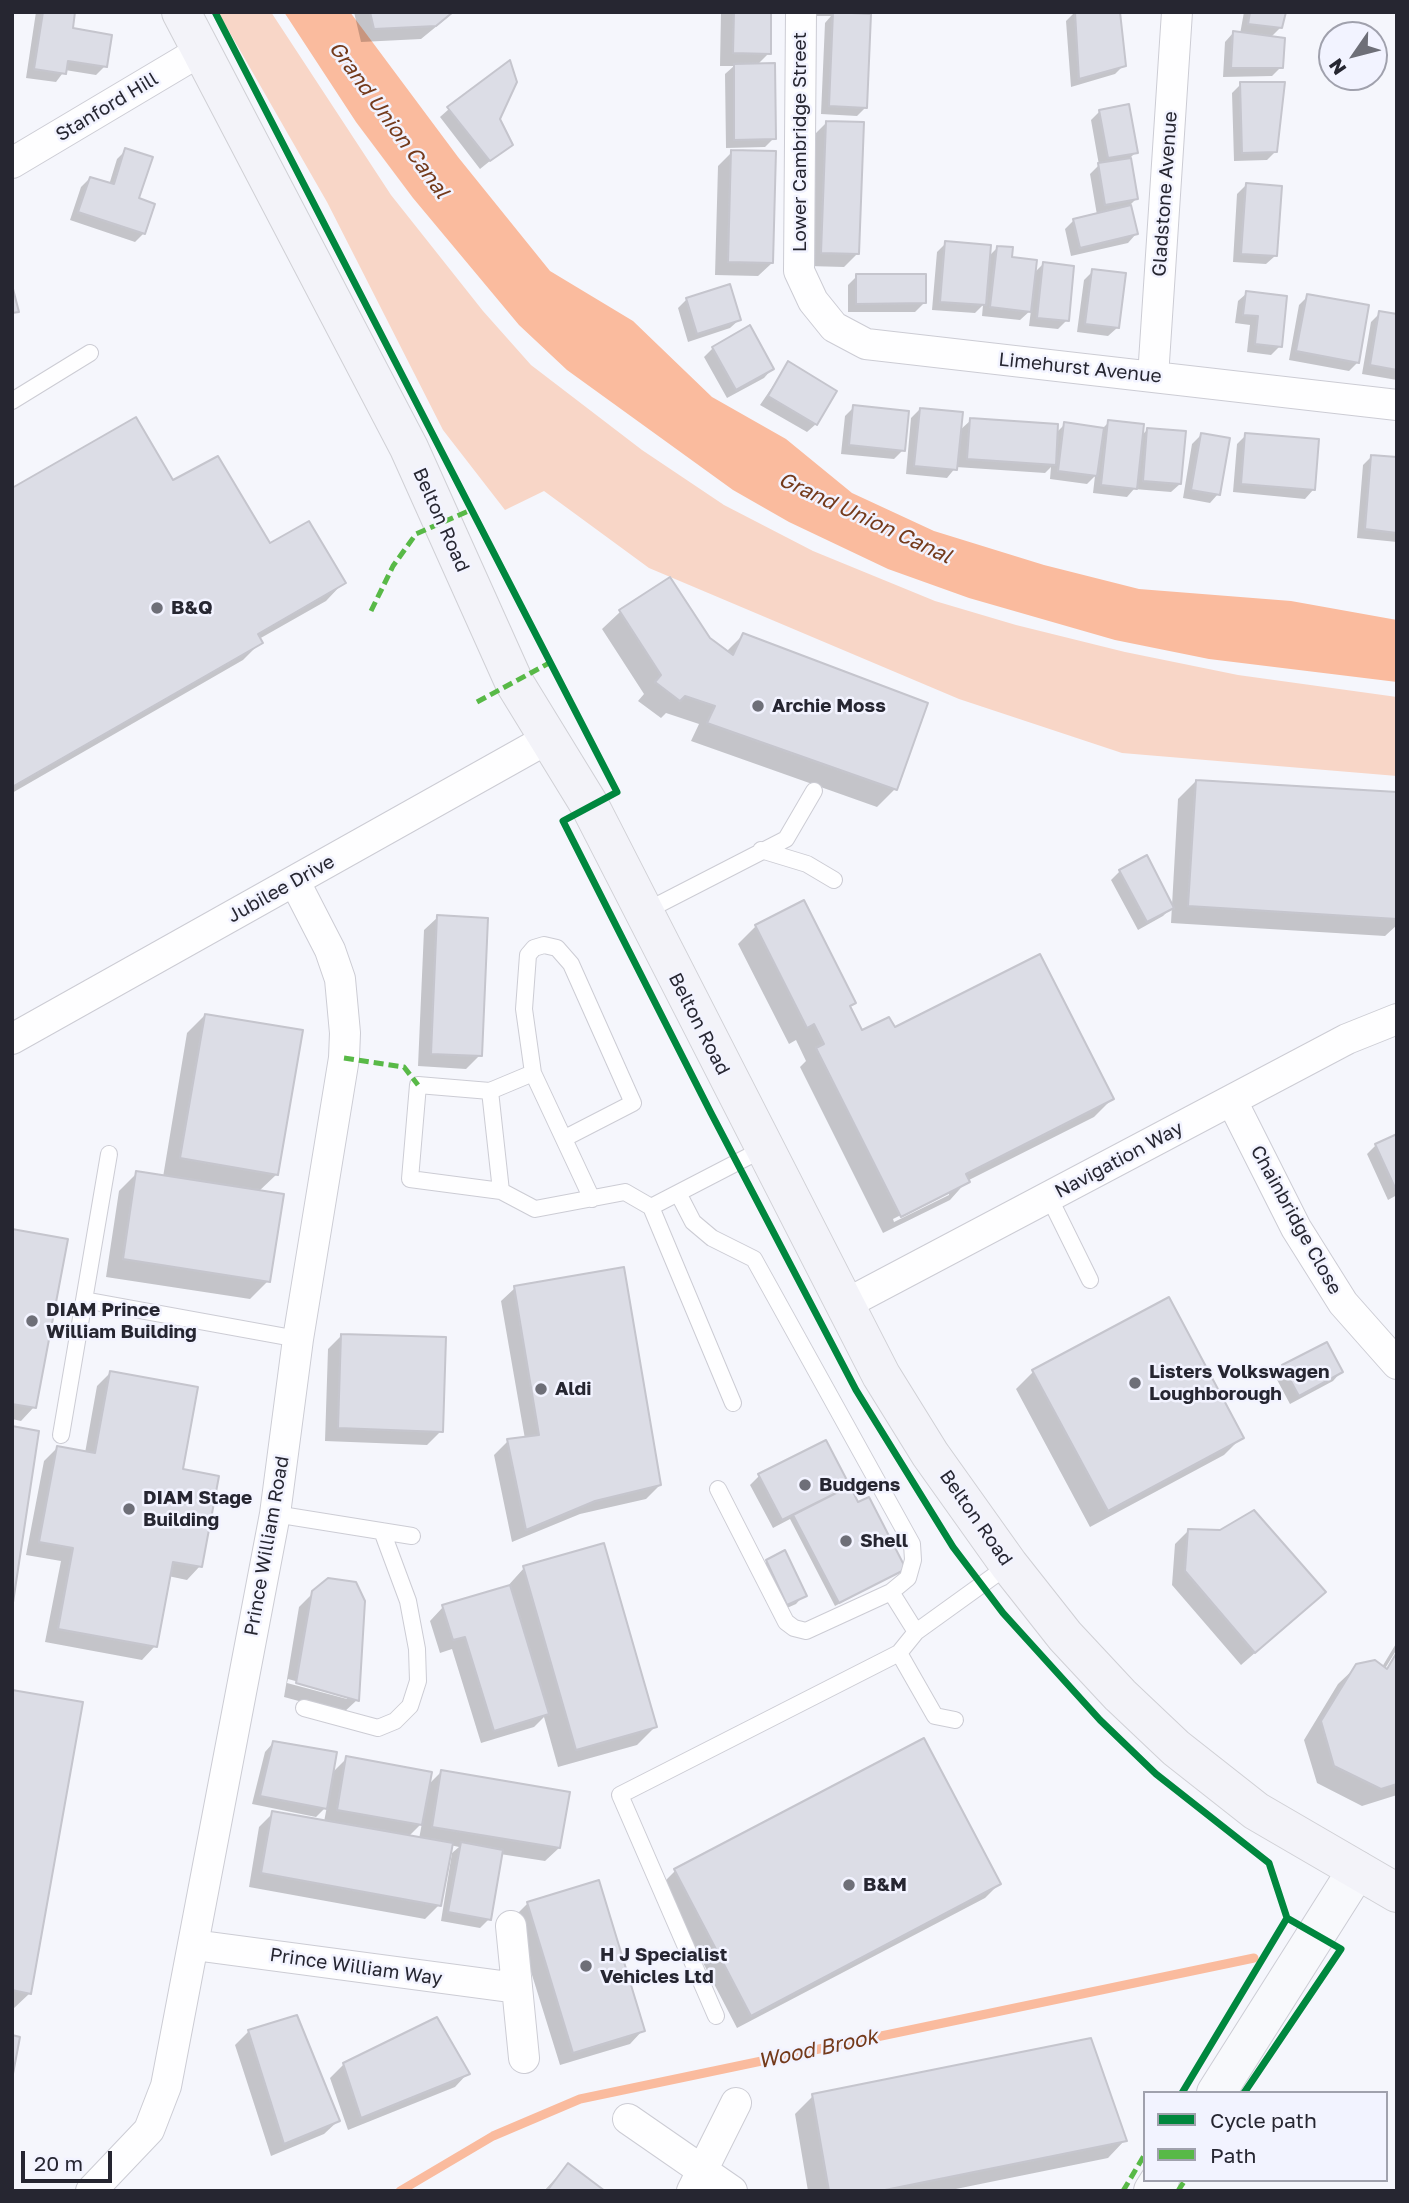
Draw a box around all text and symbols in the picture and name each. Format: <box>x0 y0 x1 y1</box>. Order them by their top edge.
north arrow <box>1318 21 1388 91</box>
street label: Lower Cambridge Street <box>789 32 811 252</box>
water label: Grand Union Canal <box>324 37 454 203</box>
text: N <box>1323 55 1351 80</box>
street label: Stanford Hill <box>52 68 162 146</box>
street label: Gladstone Avenue <box>1148 111 1182 277</box>
street label: Limehurst Avenue <box>997 348 1163 388</box>
street label: Belton Road <box>408 464 474 576</box>
water label: Grand Union Canal <box>774 467 956 569</box>
place label: B&Q <box>171 597 213 619</box>
marker: B&Q <box>149 600 165 616</box>
place label: Archie Moss <box>772 695 886 717</box>
marker: Archie Moss <box>750 698 766 714</box>
street label: Jubilee Drive <box>224 850 338 928</box>
street label: Belton Road <box>664 969 734 1079</box>
street label: Navigation Way <box>1051 1117 1187 1203</box>
street label: Chainbridge Close <box>1246 1142 1346 1298</box>
place label: DIAM Prince William Building <box>46 1299 197 1343</box>
marker: DIAM Prince William Building <box>24 1313 40 1329</box>
place label: Listers Volkswagen Loughborough <box>1149 1361 1329 1405</box>
marker: Listers Volkswagen Loughborough <box>1127 1375 1143 1391</box>
place label: Aldi <box>555 1378 591 1400</box>
marker: Aldi <box>533 1381 549 1397</box>
street label: Prince William Road <box>240 1454 294 1638</box>
street label: Belton Road <box>935 1466 1017 1570</box>
place label: Budgens <box>819 1474 900 1496</box>
marker: Budgens <box>797 1477 813 1493</box>
place label: DIAM Stage Building <box>143 1487 252 1531</box>
marker: DIAM Stage Building <box>121 1501 137 1517</box>
place label: Shell <box>860 1530 908 1552</box>
marker: Shell <box>838 1533 854 1549</box>
place label: B&M <box>863 1874 907 1896</box>
marker: B&M <box>841 1877 857 1893</box>
street label: Prince William Way <box>268 1944 444 1990</box>
place label: H J Specialist Vehicles Ltd <box>600 1944 727 1988</box>
marker: H J Specialist Vehicles Ltd <box>578 1958 594 1974</box>
water label: Wood Brook <box>756 2024 880 2074</box>
legend <box>1143 2091 1388 2182</box>
text: Cycle path <box>1210 2107 1317 2133</box>
scale bar <box>24 2136 116 2180</box>
text: Path <box>1210 2142 1257 2168</box>
text: 20 m <box>34 2150 83 2176</box>

